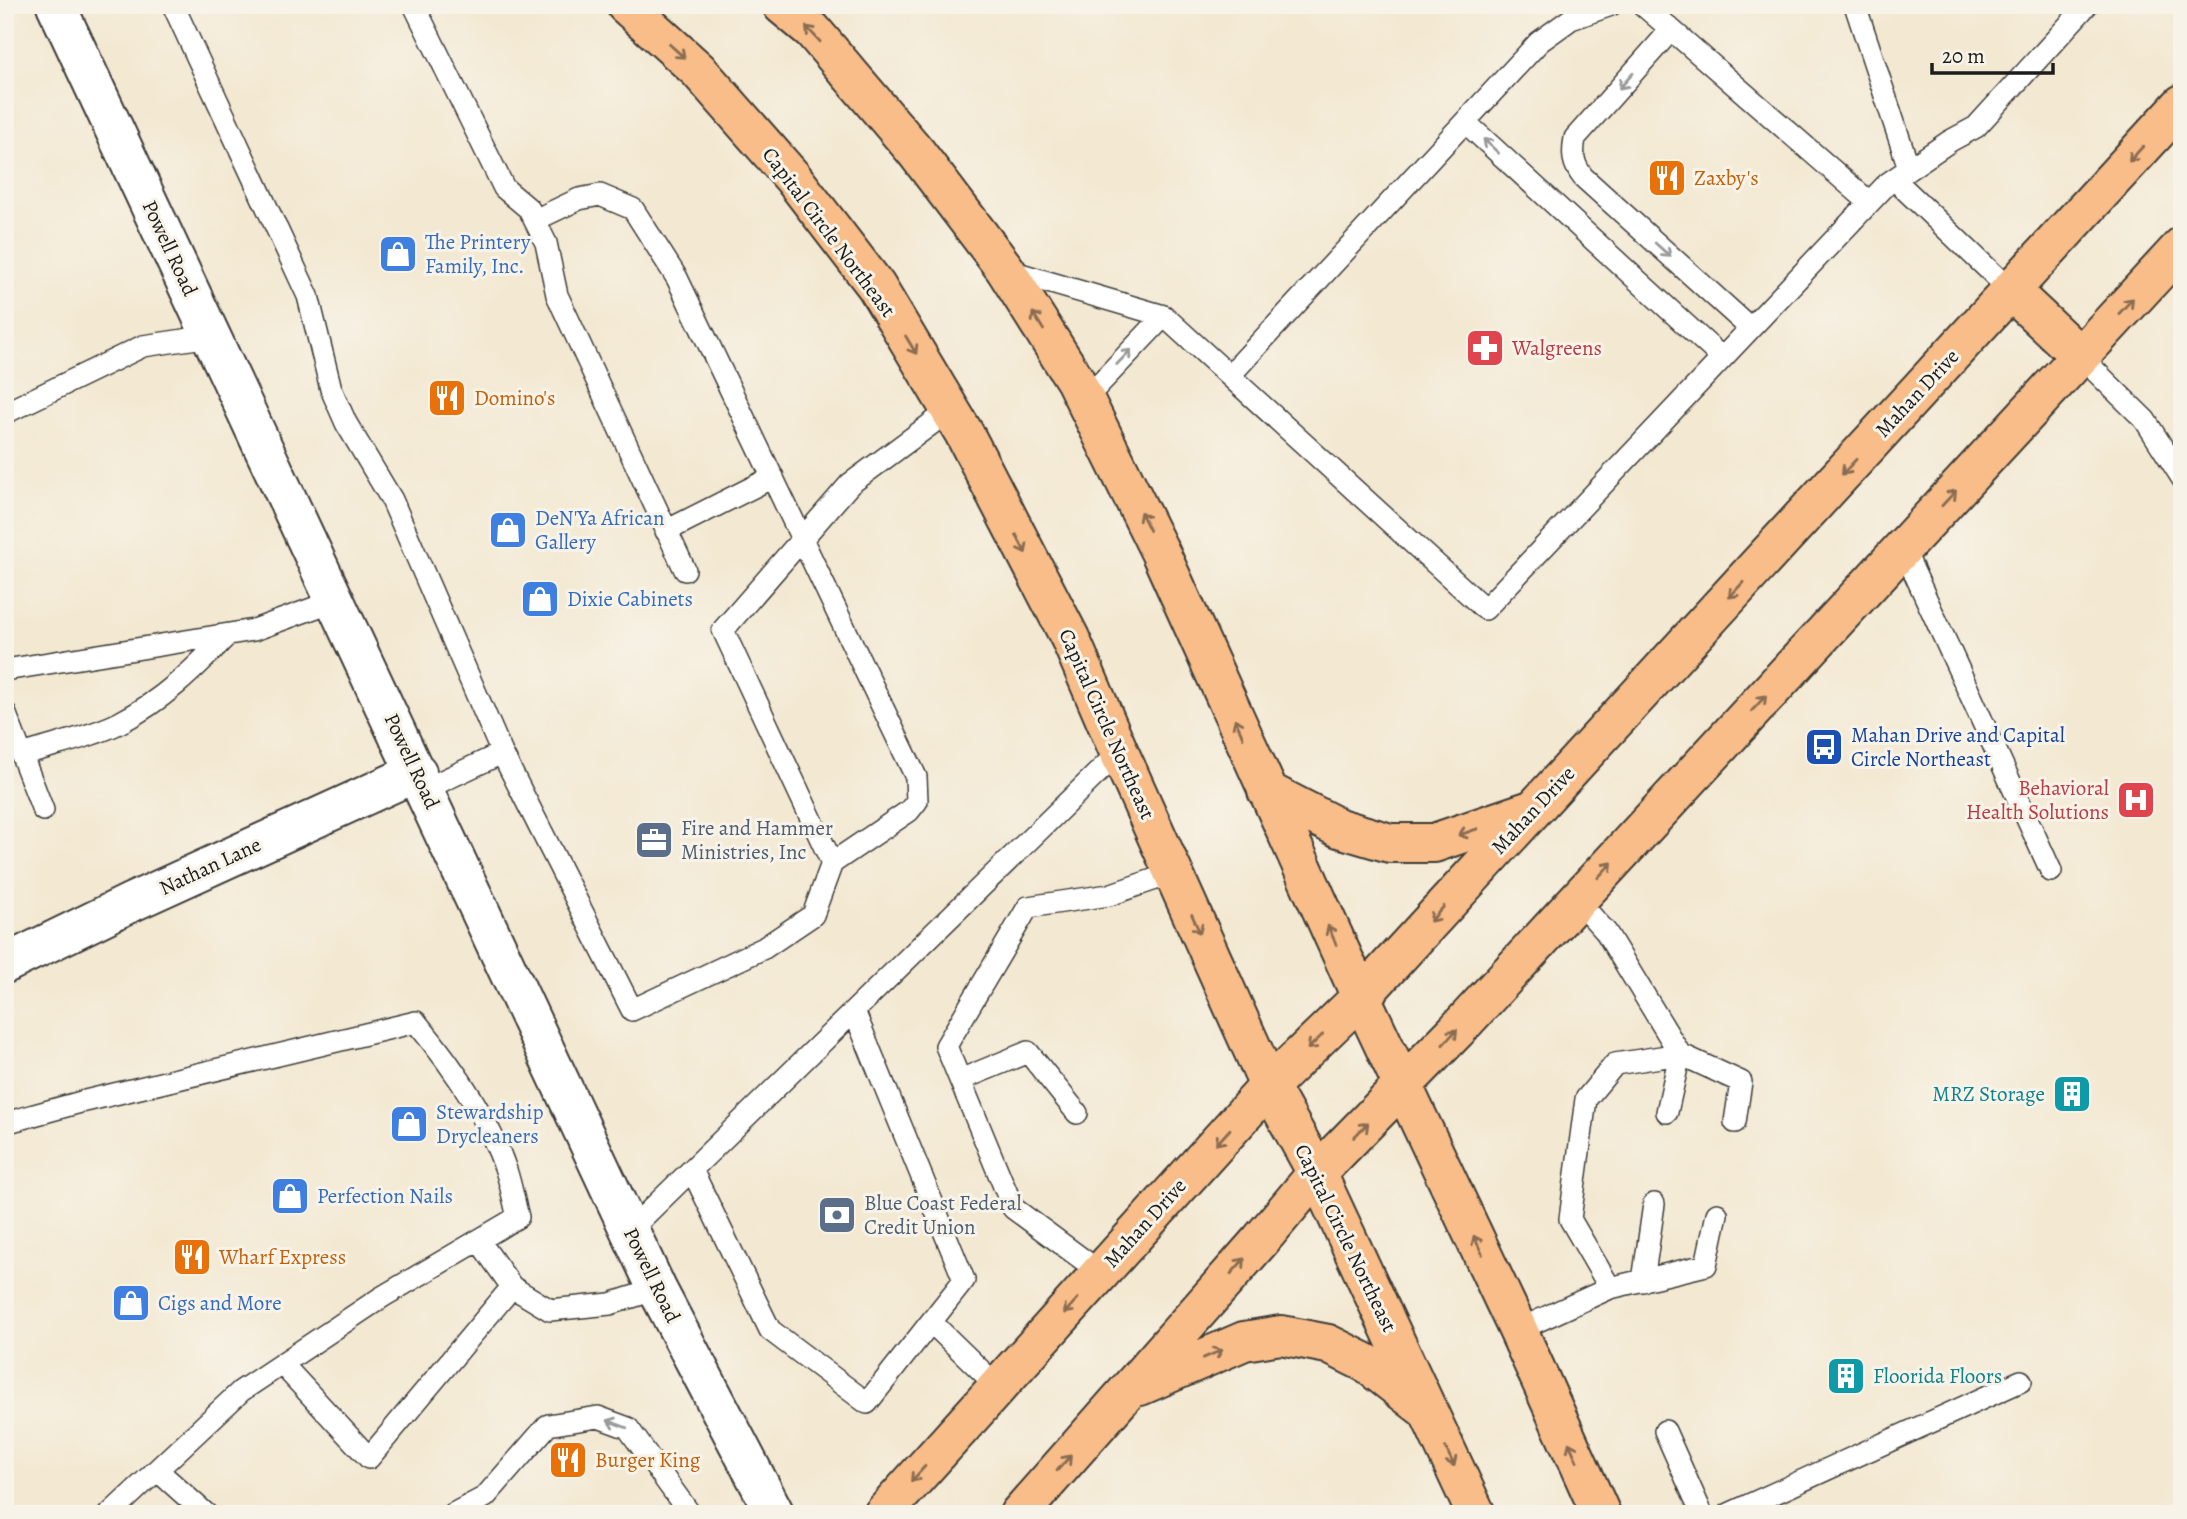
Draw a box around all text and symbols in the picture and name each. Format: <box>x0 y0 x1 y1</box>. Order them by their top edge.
one-way arrow <box>805 26 822 43</box>
scale bar <box>1932 32 2052 76</box>
text: 20 m <box>1942 42 1985 70</box>
one-way arrow <box>667 43 685 59</box>
one-way arrow <box>1618 71 1634 89</box>
one-way arrow <box>1482 138 1500 154</box>
street label: Capital Circle Northeast <box>756 141 902 323</box>
one-way arrow <box>2128 145 2144 163</box>
restaurant icon: Zaxby's <box>1646 157 1688 199</box>
place label: Zaxby's <box>1694 164 1759 192</box>
street label: Powell Road <box>136 196 205 301</box>
place label: The Printery Family, Inc. <box>425 228 531 280</box>
shop icon: The Printery Family, Inc. <box>377 233 419 275</box>
one-way arrow <box>1654 242 1672 258</box>
one-way arrow <box>2118 298 2135 315</box>
one-way arrow <box>1030 311 1044 331</box>
pharmacy icon: Walgreens <box>1464 327 1506 369</box>
one-way arrow <box>904 334 918 354</box>
place label: Walgreens <box>1511 334 1602 362</box>
street label: Mahan Drive <box>1869 343 1965 443</box>
one-way arrow <box>1116 349 1133 366</box>
restaurant icon: Domino's <box>426 377 468 419</box>
place label: Domino's <box>474 384 555 412</box>
one-way arrow <box>1840 458 1857 475</box>
one-way arrow <box>1941 489 1957 507</box>
place label: DeN'Ya African Gallery <box>535 504 664 556</box>
shop icon: DeN'Ya African Gallery <box>487 509 529 551</box>
one-way arrow <box>1137 511 1151 532</box>
one-way arrow <box>1015 533 1029 554</box>
shop icon: Dixie Cabinets <box>519 578 561 620</box>
one-way arrow <box>1727 581 1744 598</box>
place label: Dixie Cabinets <box>567 585 693 613</box>
street label: Capital Circle Northeast <box>1052 624 1162 824</box>
one-way arrow <box>1751 694 1767 712</box>
street label: Powell Road <box>378 709 447 814</box>
one-way arrow <box>1232 718 1245 739</box>
place label: Mahan Drive and Capital Circle Northeast <box>1851 721 2065 773</box>
bus stop icon: Mahan Drive and Capital Circle Northeast <box>1803 726 1845 768</box>
street label: Mahan Drive <box>1485 760 1581 860</box>
place label: Behavioral Health Solutions <box>1966 774 2109 826</box>
hospital icon: Behavioral Health Solutions <box>2115 779 2157 821</box>
place label: Fire and Hammer Ministries, Inc <box>681 814 833 866</box>
office icon: Fire and Hammer Ministries, Inc <box>633 819 675 861</box>
one-way arrow <box>1458 827 1480 839</box>
street label: Nathan Lane <box>154 830 266 902</box>
one-way arrow <box>1596 862 1613 879</box>
one-way arrow <box>1429 905 1446 922</box>
one-way arrow <box>1190 913 1203 934</box>
one-way arrow <box>1325 925 1339 946</box>
one-way arrow <box>1442 1029 1459 1046</box>
one-way arrow <box>1307 1033 1324 1050</box>
building icon: MRZ Storage <box>2051 1073 2093 1115</box>
place label: MRZ Storage <box>1932 1080 2045 1108</box>
place label: Stewardship Drycleaners <box>436 1098 544 1150</box>
shop icon: Stewardship Drycleaners <box>388 1103 430 1145</box>
one-way arrow <box>1352 1122 1369 1139</box>
one-way arrow <box>1215 1128 1232 1145</box>
street label: Capital Circle Northeast <box>1288 1139 1404 1337</box>
street label: Mahan Drive <box>1097 1172 1193 1274</box>
shop icon: Perfection Nails <box>269 1175 311 1217</box>
place label: Perfection Nails <box>317 1182 453 1210</box>
place label: Blue Coast Federal Credit Union <box>864 1189 1022 1241</box>
bank icon: Blue Coast Federal Credit Union <box>816 1194 858 1236</box>
street label: Powell Road <box>617 1223 687 1328</box>
one-way arrow <box>1471 1235 1484 1256</box>
restaurant icon: Wharf Express <box>171 1236 213 1278</box>
place label: Wharf Express <box>218 1243 346 1271</box>
one-way arrow <box>1230 1257 1246 1275</box>
shop icon: Cigs and More <box>110 1282 152 1324</box>
place label: Cigs and More <box>158 1289 282 1317</box>
one-way arrow <box>1063 1297 1079 1315</box>
one-way arrow <box>1202 1347 1224 1360</box>
building icon: Floorida Floors <box>1825 1355 1867 1397</box>
place label: Floorida Floors <box>1873 1362 2002 1390</box>
one-way arrow <box>606 1417 628 1430</box>
restaurant icon: Burger King <box>547 1439 589 1481</box>
one-way arrow <box>1566 1441 1579 1463</box>
place label: Burger King <box>595 1446 701 1474</box>
one-way arrow <box>1444 1446 1457 1467</box>
one-way arrow <box>1056 1454 1072 1472</box>
one-way arrow <box>910 1465 927 1482</box>

